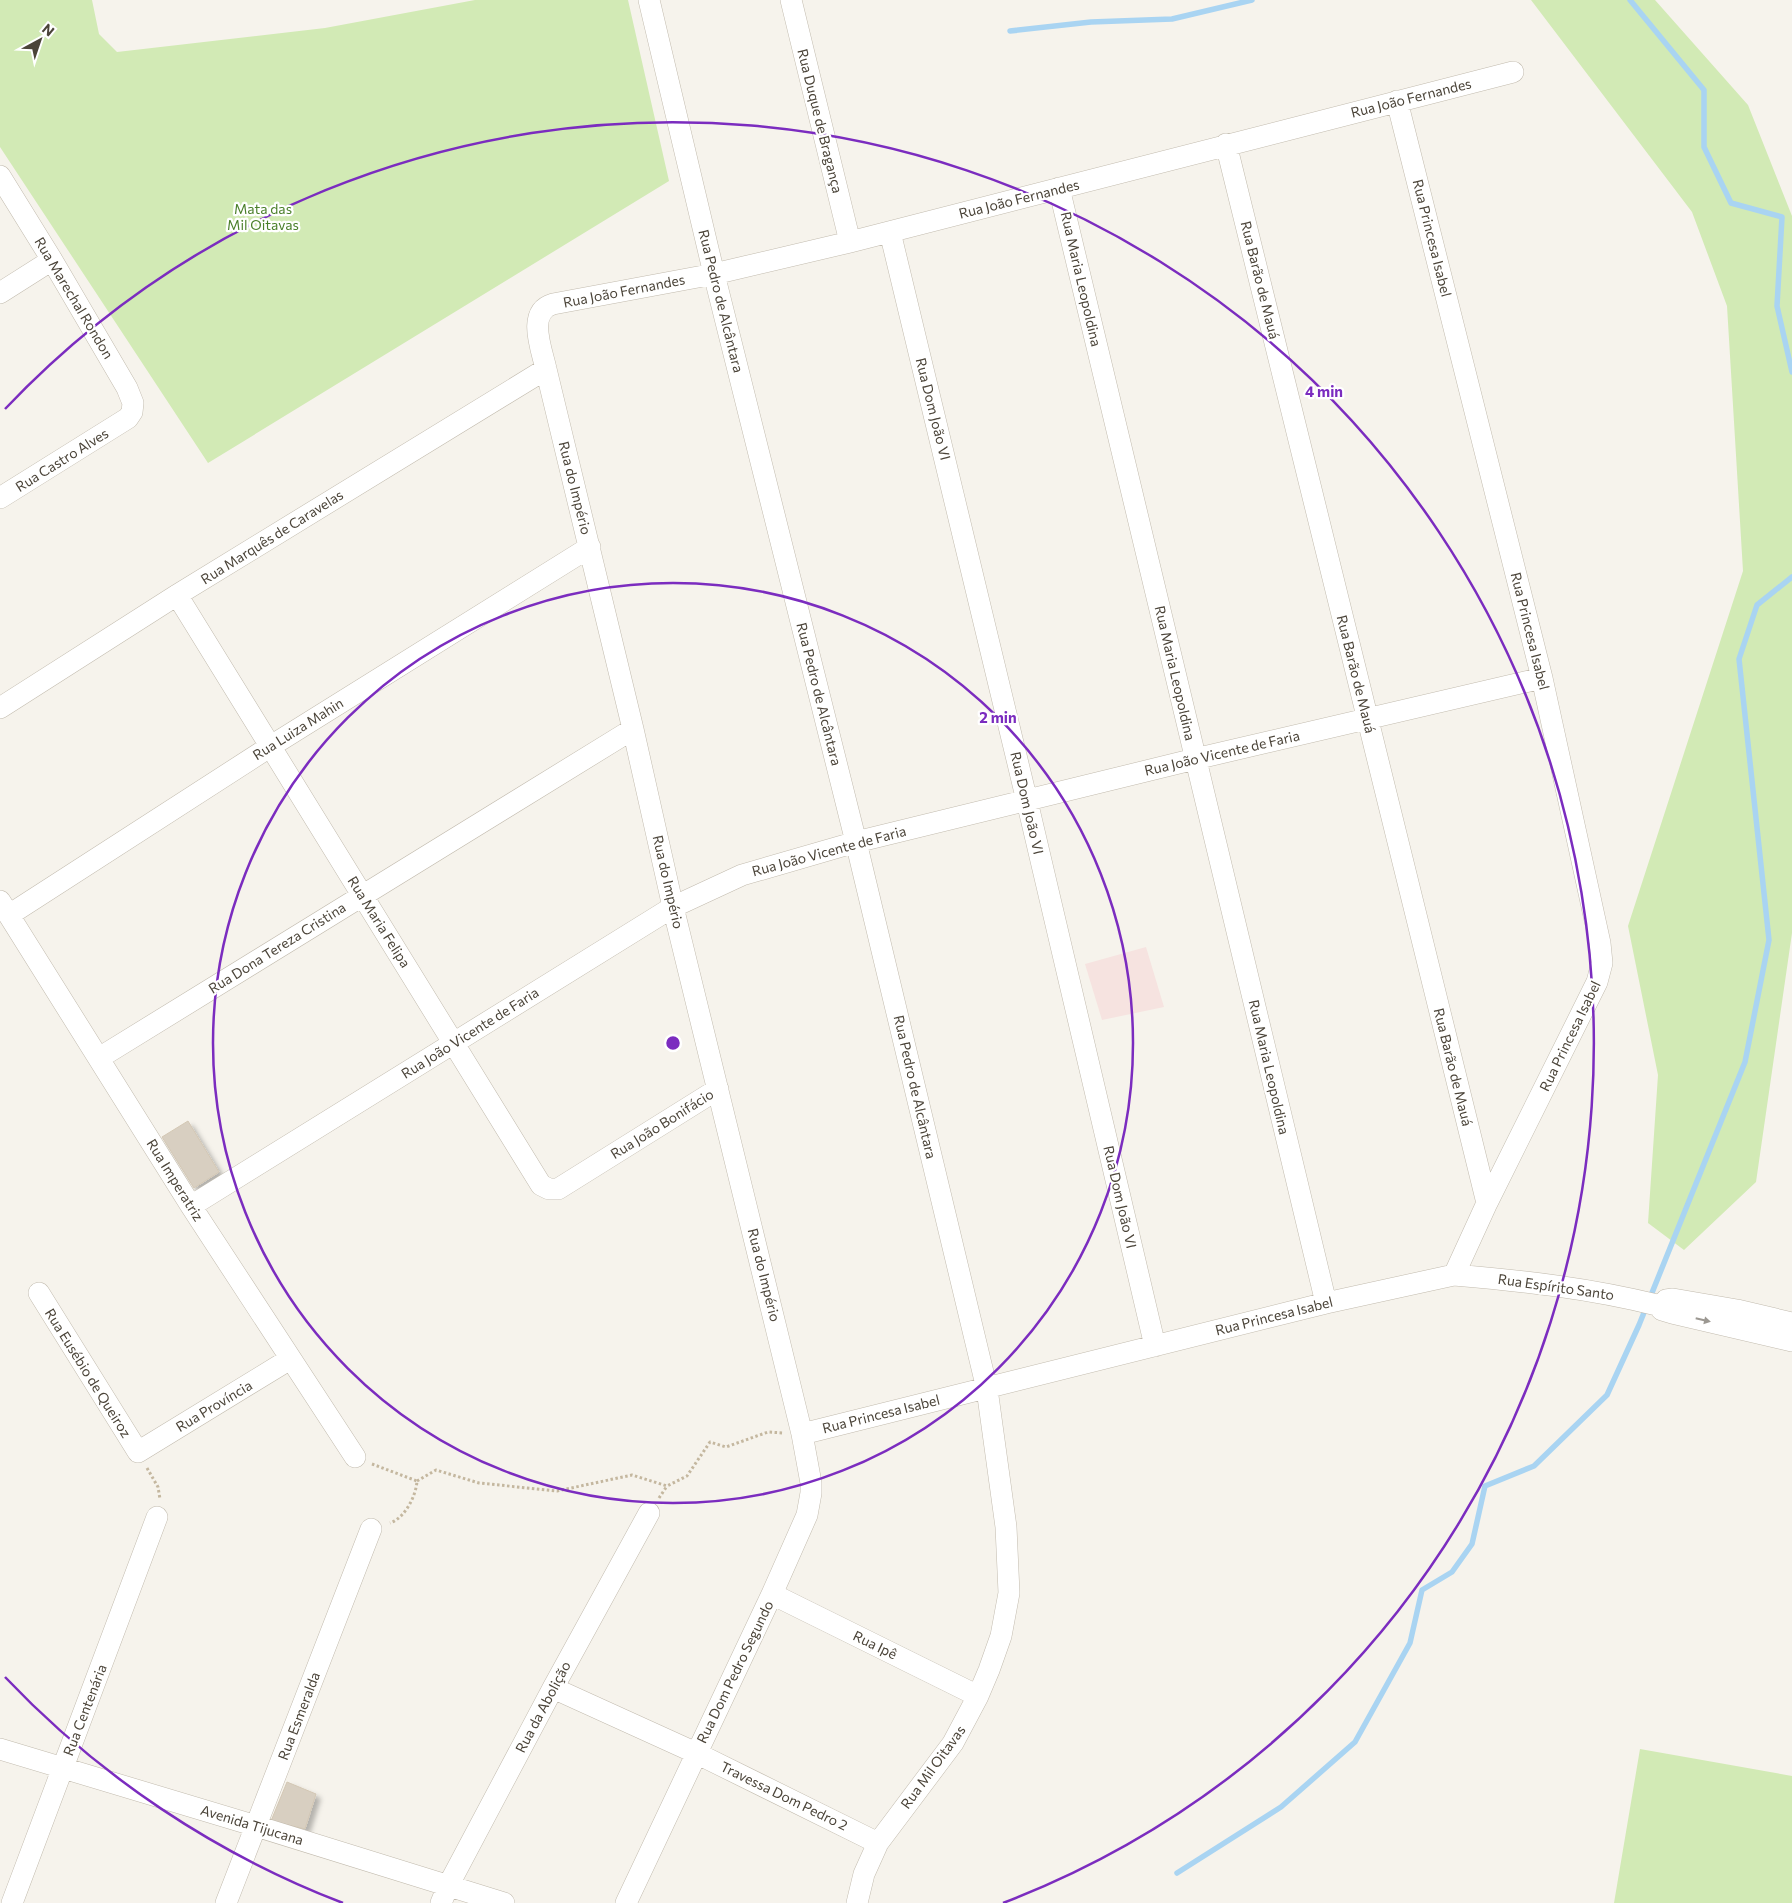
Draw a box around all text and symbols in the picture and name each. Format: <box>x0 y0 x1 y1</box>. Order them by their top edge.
north arrow <box>15 15 65 65</box>
text: N <box>39 20 58 40</box>
street label: Rua Duque de Bragança <box>794 47 847 195</box>
street label: Rua João Fernandes <box>1349 74 1473 121</box>
street label: Rua João Fernandes <box>957 175 1081 222</box>
street label: Rua Princesa Isabel <box>1410 177 1455 298</box>
park label: Mata das Mil Oitavas <box>227 200 299 233</box>
street label: Rua Maria Leopoldina <box>1058 210 1105 348</box>
street label: Rua Barão de Mauá <box>1238 219 1283 341</box>
street label: Rua Pedro de Alcântara <box>695 228 748 374</box>
street label: Rua Marechal Rondon <box>31 234 117 362</box>
street label: Rua João Fernandes <box>562 270 686 311</box>
street label: Rua Dom João VI <box>913 356 954 462</box>
text: 4 min <box>1305 382 1343 400</box>
street label: Rua Castro Alves <box>12 424 111 495</box>
street label: Rua do Império <box>556 439 595 536</box>
street label: Rua Marquês de Caravelas <box>197 486 346 587</box>
street label: Rua Princesa Isabel <box>1508 570 1553 691</box>
street label: Rua Maria Leopoldina <box>1152 604 1199 742</box>
street label: Rua Barão de Mauá <box>1334 613 1379 735</box>
street label: Rua Pedro de Alcântara <box>793 621 846 767</box>
street label: Rua Luiza Mahin <box>249 694 346 763</box>
text: 2 min <box>979 708 1017 726</box>
street label: Rua João Vicente de Faria <box>1143 726 1301 779</box>
street label: Rua Dom João VI <box>1007 750 1048 856</box>
street label: Rua João Vicente de Faria <box>750 822 908 879</box>
street label: Rua do Império <box>649 833 688 930</box>
street label: Rua Maria Felipa <box>344 873 414 971</box>
street label: Rua Dona Tereza Cristina <box>205 898 348 997</box>
street label: Rua Princesa Isabel <box>1535 978 1604 1094</box>
street label: Rua João Vicente de Faria <box>398 983 542 1082</box>
street label: Rua Maria Leopoldina <box>1246 998 1293 1136</box>
street label: Rua Barão de Mauá <box>1431 1006 1476 1128</box>
street label: Rua Pedro de Alcântara <box>891 1013 940 1160</box>
centre of rings <box>664 1034 682 1052</box>
street label: Rua João Bonifácio <box>607 1085 716 1162</box>
street label: Rua Imperatriz <box>143 1136 207 1224</box>
street label: Rua Dom João VI <box>1100 1144 1141 1250</box>
street label: Rua do Império <box>745 1226 784 1323</box>
street label: Rua Espírito Santo <box>1497 1270 1615 1303</box>
street label: Rua Princesa Isabel <box>1213 1293 1334 1338</box>
street label: Rua Eusébio de Queiroz <box>42 1305 135 1440</box>
one-way arrow <box>1695 1316 1710 1324</box>
street label: Rua Província <box>172 1376 255 1435</box>
street label: Rua Princesa Isabel <box>820 1391 941 1436</box>
street label: Rua Dom Pedro Segundo <box>693 1598 777 1746</box>
street label: Rua Ipê <box>850 1627 900 1662</box>
street label: Rua da Abolição <box>511 1658 574 1755</box>
street label: Rua Centenária <box>59 1662 110 1758</box>
street label: Rua Esmeralda <box>274 1669 323 1762</box>
street label: Rua Mil Oitavas <box>897 1722 969 1812</box>
street label: Travessa Dom Pedro 2 <box>718 1757 851 1834</box>
street label: Avenida Tijucana <box>199 1801 306 1848</box>

